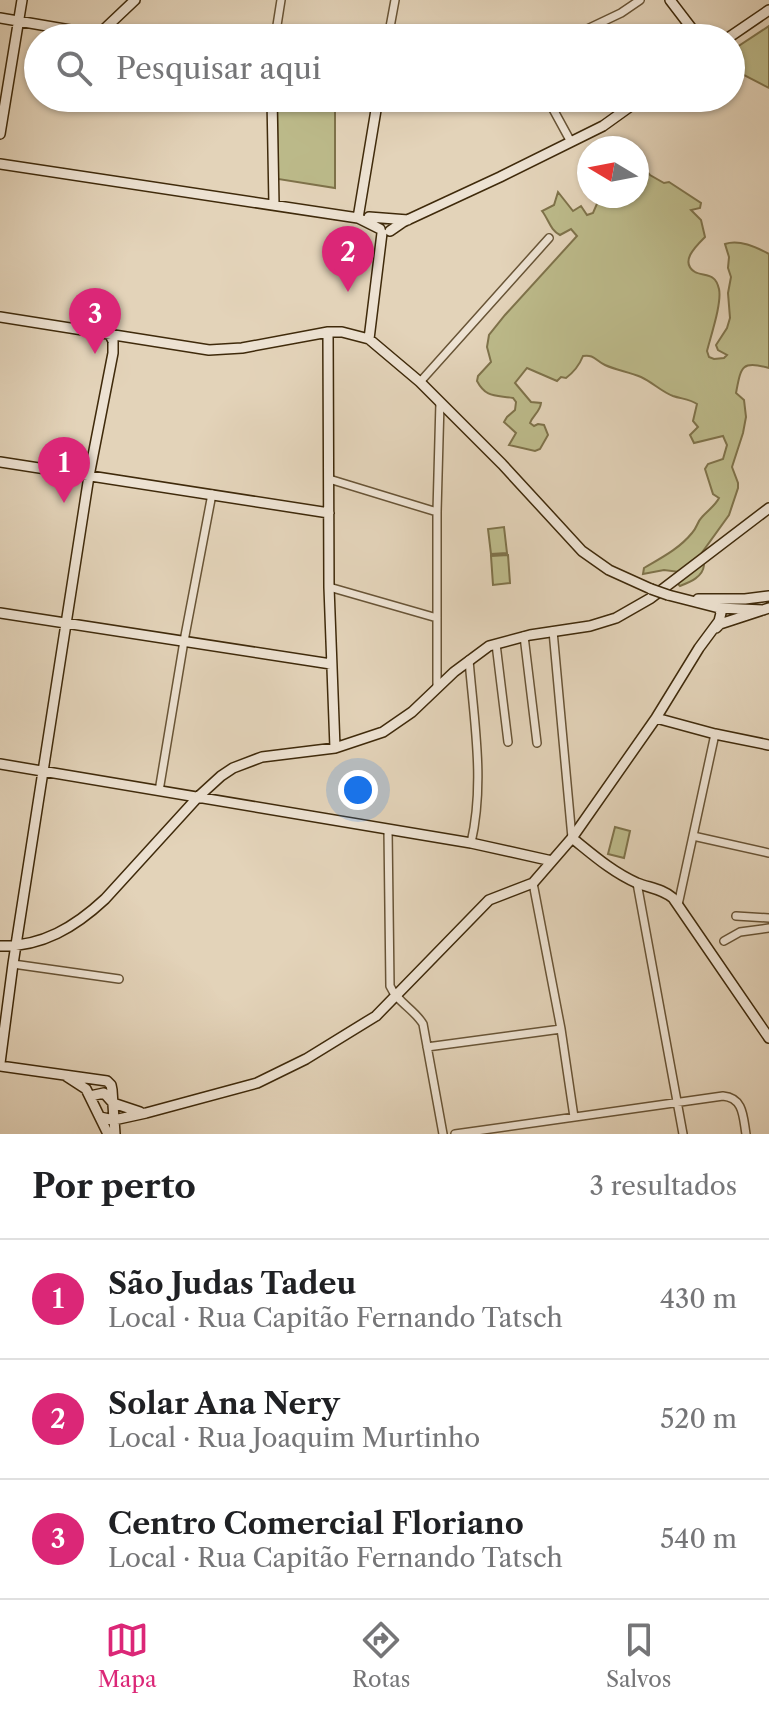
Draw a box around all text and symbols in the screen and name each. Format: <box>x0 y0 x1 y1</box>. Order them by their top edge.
search box <box>24 24 745 112</box>
icon: search <box>52 46 96 90</box>
text: Pesquisar aqui <box>116 50 321 87</box>
north arrow <box>577 136 649 208</box>
pin: 2 <box>322 226 374 292</box>
pin: 3 <box>69 288 121 354</box>
pin: 1 <box>38 437 90 503</box>
your location <box>338 770 378 810</box>
text: Por perto <box>32 1165 196 1207</box>
text: 3 resultados <box>590 1170 737 1202</box>
text: São Judas Tadeu <box>108 1265 356 1302</box>
text: 1 <box>52 1283 64 1315</box>
text: 430 m <box>660 1283 737 1315</box>
text: Local · Rua Capitão Fernando Tatsch <box>108 1302 563 1334</box>
text: Solar Ana Nery <box>108 1385 340 1422</box>
text: 2 <box>50 1403 66 1435</box>
text: 520 m <box>660 1403 737 1435</box>
text: Local · Rua Joaquim Murtinho <box>108 1422 480 1454</box>
text: Centro Comercial Floriano <box>108 1505 524 1542</box>
text: 3 <box>51 1523 65 1555</box>
text: 540 m <box>660 1523 737 1555</box>
text: Local · Rua Capitão Fernando Tatsch <box>108 1542 563 1574</box>
tab: Mapa <box>98 1618 157 1693</box>
tab: Rotas <box>352 1618 410 1693</box>
tab: Salvos <box>606 1618 671 1693</box>

